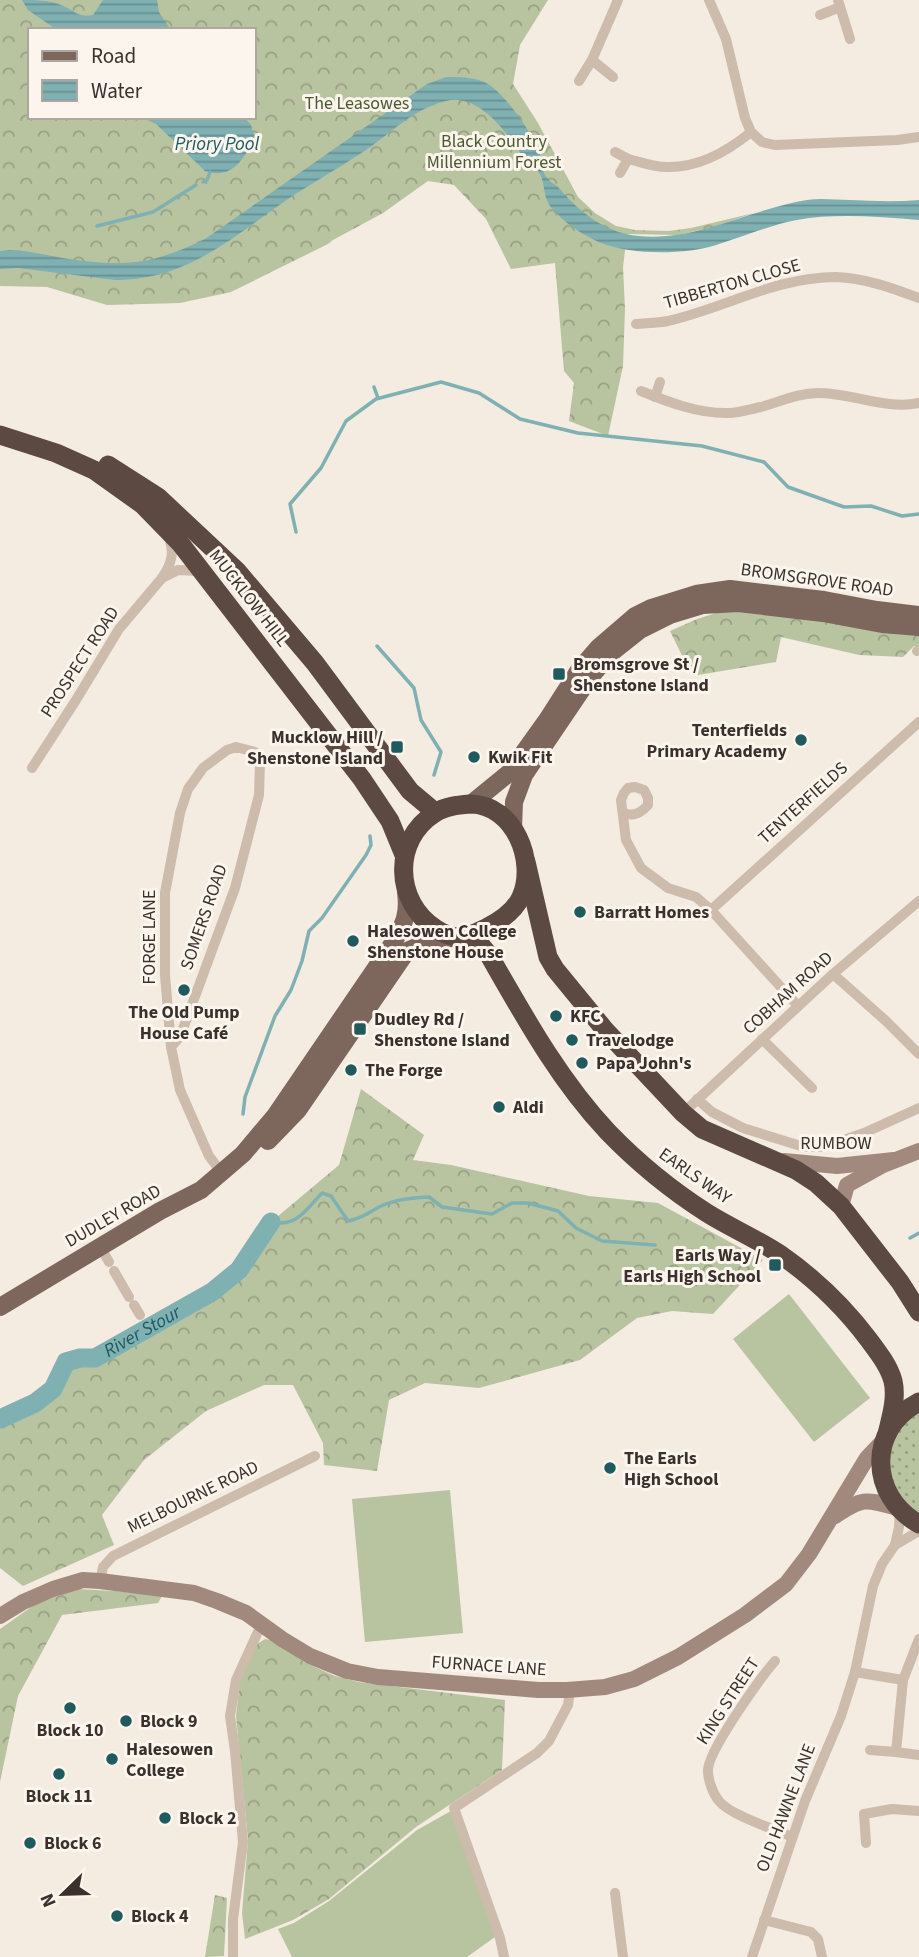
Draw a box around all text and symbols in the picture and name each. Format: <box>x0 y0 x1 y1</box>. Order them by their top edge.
legend <box>28 28 256 119</box>
text: Road <box>91 41 136 71</box>
text: Water <box>91 76 143 106</box>
park label: The Leasowes <box>305 91 409 116</box>
park label: Black Country Millennium Forest <box>427 129 561 175</box>
water label: Priory Pool <box>175 131 260 158</box>
street label: TIBBERTON CLOSE <box>661 253 803 315</box>
street label: MUCKLOW HILL <box>203 544 295 652</box>
street label: BROMSGROVE ROAD <box>739 557 895 603</box>
street label: PROSPECT ROAD <box>35 602 125 722</box>
place label: Bromsgrove St / Shenstone Island <box>573 652 709 698</box>
marker: Bromsgrove St / Shenstone Island <box>551 666 567 682</box>
place label: Tenterfields Primary Academy <box>646 718 788 764</box>
place label: Mucklow Hill / Shenstone Island <box>247 725 383 771</box>
marker: Tenterfields Primary Academy <box>793 732 809 748</box>
marker: Mucklow Hill / Shenstone Island <box>389 739 405 755</box>
place label: Kwik Fit <box>488 745 552 770</box>
marker: Kwik Fit <box>466 749 482 765</box>
street label: TENTERFIELDS <box>753 756 853 850</box>
street label: SOMERS ROAD <box>174 861 234 973</box>
street label: FORGE LANE <box>137 890 162 984</box>
place label: Barratt Homes <box>594 900 709 925</box>
marker: Barratt Homes <box>572 904 588 920</box>
place label: Halesowen College Shenstone House <box>367 919 516 965</box>
marker: Halesowen College Shenstone House <box>345 933 361 949</box>
street label: COBHAM ROAD <box>738 946 838 1040</box>
marker: The Old Pump House Café <box>176 982 192 998</box>
place label: The Old Pump House Café <box>128 1000 240 1046</box>
place label: KFC <box>570 1004 601 1029</box>
place label: Dudley Rd / Shenstone Island <box>374 1007 510 1053</box>
marker: KFC <box>548 1008 564 1024</box>
marker: Dudley Rd / Shenstone Island <box>352 1021 368 1037</box>
place label: Travelodge <box>586 1028 674 1053</box>
marker: Travelodge <box>564 1032 580 1048</box>
place label: Papa John's <box>596 1051 692 1076</box>
marker: Papa John's <box>574 1055 590 1071</box>
place label: The Forge <box>365 1058 443 1083</box>
marker: The Forge <box>343 1062 359 1078</box>
place label: Aldi <box>512 1095 544 1120</box>
marker: Aldi <box>491 1099 507 1115</box>
street label: RUMBOW <box>800 1131 872 1156</box>
street label: EARLS WAY <box>654 1142 737 1210</box>
street label: DUDLEY ROAD <box>60 1178 166 1254</box>
place label: Earls Way / Earls High School <box>623 1243 761 1289</box>
marker: Earls Way / Earls High School <box>767 1257 783 1273</box>
water label: River Stour <box>99 1298 187 1364</box>
place label: The Earls High School <box>624 1446 718 1492</box>
street label: MELBOURNE ROAD <box>123 1454 263 1540</box>
marker: The Earls High School <box>602 1460 618 1476</box>
street label: FURNACE LANE <box>431 1650 547 1682</box>
street label: KING STREET <box>690 1652 766 1749</box>
marker: Block 10 <box>62 1700 78 1716</box>
place label: Block 9 <box>140 1709 197 1734</box>
marker: Block 9 <box>118 1713 134 1729</box>
place label: Block 10 <box>37 1718 103 1743</box>
place label: Halesowen College <box>126 1737 213 1783</box>
street label: OLD HAWNE LANE <box>750 1740 822 1876</box>
marker: Halesowen College <box>104 1751 120 1767</box>
marker: Block 11 <box>51 1766 67 1782</box>
place label: Block 11 <box>26 1784 92 1809</box>
place label: Block 2 <box>179 1806 236 1831</box>
marker: Block 2 <box>157 1810 173 1826</box>
place label: Block 6 <box>44 1831 101 1856</box>
marker: Block 6 <box>22 1835 38 1851</box>
north arrow <box>28 1859 98 1929</box>
text: N <box>34 1889 64 1911</box>
place label: Block 4 <box>131 1904 189 1929</box>
marker: Block 4 <box>109 1908 125 1924</box>

